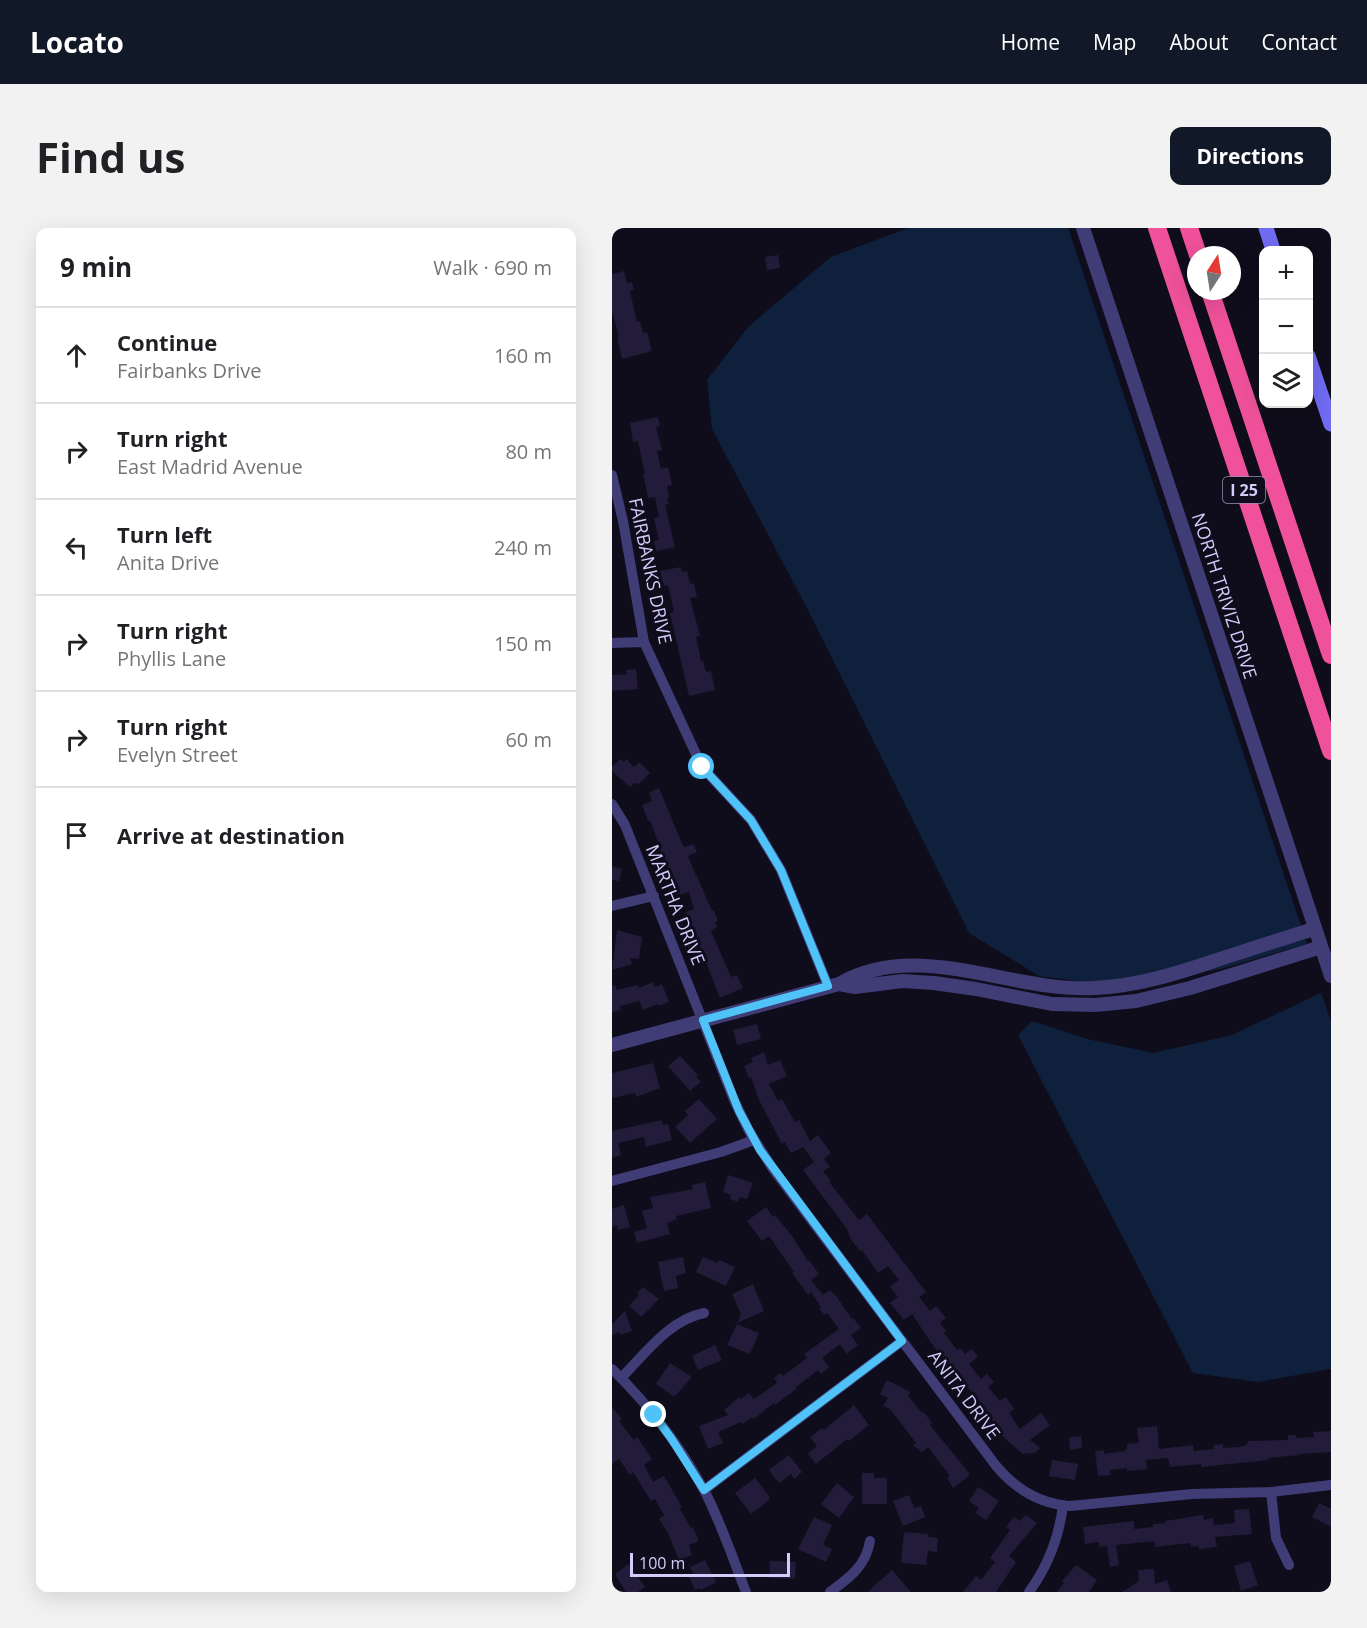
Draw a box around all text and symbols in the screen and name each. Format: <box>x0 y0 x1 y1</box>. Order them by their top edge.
text: Locato <box>30 23 124 61</box>
text: Home <box>1001 28 1060 56</box>
text: Map <box>1093 28 1136 56</box>
text: About <box>1169 28 1229 56</box>
text: Contact <box>1262 28 1337 56</box>
button: Directions <box>1170 127 1331 185</box>
text: Find us <box>36 128 185 185</box>
north arrow <box>1187 246 1241 300</box>
map controls <box>1259 246 1313 408</box>
button: + <box>1259 246 1313 300</box>
text: 9 min <box>60 249 132 285</box>
text: Walk · 690 m <box>433 254 552 281</box>
button: − <box>1259 300 1313 354</box>
text: Continue <box>117 327 217 357</box>
icon: ahead <box>60 339 93 372</box>
text: 160 m <box>494 342 552 369</box>
button: layers <box>1259 354 1313 408</box>
text: Fairbanks Drive <box>117 357 261 384</box>
text: Turn right <box>117 423 228 453</box>
icon: right <box>60 435 93 468</box>
text: 80 m <box>505 438 552 465</box>
text: East Madrid Avenue <box>117 453 303 480</box>
road number: I 25 <box>1223 477 1265 503</box>
street label: FAIRBANKS DRIVE <box>624 495 678 646</box>
street label: NORTH TRIVIZ DRIVE <box>1187 510 1263 682</box>
text: Turn left <box>117 519 212 549</box>
icon: left <box>60 531 93 564</box>
text: 240 m <box>494 534 552 561</box>
text: Anita Drive <box>117 549 219 576</box>
text: Turn right <box>117 615 228 645</box>
icon: right <box>60 627 93 660</box>
text: 150 m <box>494 630 552 657</box>
text: Phyllis Lane <box>117 645 226 672</box>
text: Turn right <box>117 711 228 741</box>
icon: right <box>60 723 93 756</box>
text: 60 m <box>505 726 552 753</box>
text: Evelyn Street <box>117 741 238 768</box>
route start <box>688 753 714 779</box>
icon: arrive <box>60 819 93 852</box>
text: Arrive at destination <box>117 820 345 850</box>
street label: MARTHA DRIVE <box>641 841 711 968</box>
street label: ANITA DRIVE <box>923 1345 1006 1444</box>
route end <box>640 1401 666 1427</box>
scale bar <box>630 1550 790 1578</box>
text: 100 m <box>639 1552 685 1574</box>

